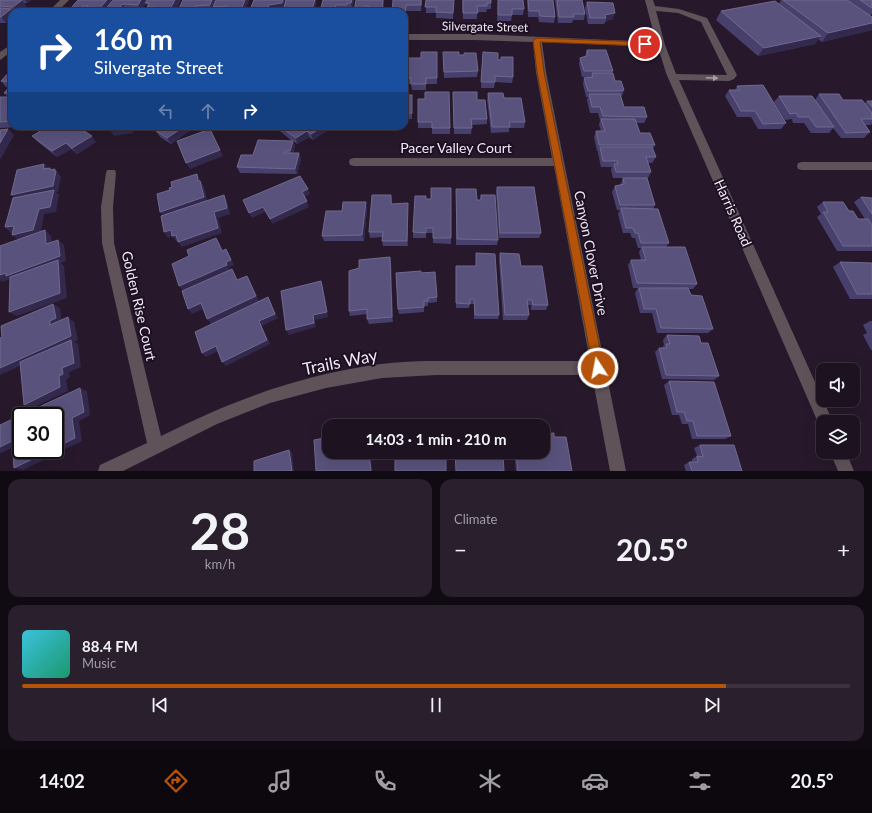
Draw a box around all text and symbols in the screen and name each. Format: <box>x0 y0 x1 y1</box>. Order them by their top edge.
street label: Silvergate Street <box>442 18 529 35</box>
text: 160 m <box>94 22 173 56</box>
icon: right <box>28 24 80 76</box>
pin <box>628 27 662 61</box>
icon: arrive <box>634 33 656 55</box>
text: Silvergate Street <box>94 56 223 78</box>
one-way arrow <box>706 75 719 81</box>
icon: left <box>155 100 177 122</box>
icon: ahead <box>197 100 219 122</box>
icon: right <box>239 100 261 122</box>
street label: Pacer Valley Court <box>400 139 512 156</box>
street label: Harris Road <box>711 177 756 249</box>
street label: Canyon Clover Drive <box>571 189 612 317</box>
street label: Golden Rise Court <box>119 249 160 362</box>
street label: Trails Way <box>301 344 379 379</box>
position arrow <box>577 347 619 389</box>
map controls <box>816 363 860 459</box>
button: sound <box>816 363 860 407</box>
speed limit sign: 30 <box>12 407 64 459</box>
button: layers <box>816 415 860 459</box>
text: 14:03 · 1 min · 210 m <box>366 430 506 448</box>
text: 28 <box>190 499 250 561</box>
text: Climate <box>454 511 497 527</box>
text: 20.5° <box>616 531 688 567</box>
text: − <box>454 536 467 563</box>
text: + <box>837 536 850 563</box>
text: km/h <box>205 556 235 572</box>
text: 88.4 FM <box>82 637 138 655</box>
text: Music <box>82 655 116 671</box>
icon: previous <box>149 694 171 716</box>
icon: pause <box>425 694 447 716</box>
icon: next <box>701 694 723 716</box>
icon: directions <box>162 767 190 795</box>
icon: music <box>266 767 294 795</box>
icon: phone <box>371 767 399 795</box>
icon: climate <box>476 767 504 795</box>
icon: car <box>581 767 609 795</box>
icon: filters <box>686 767 714 795</box>
text: 14:02 <box>38 770 85 792</box>
text: 20.5° <box>791 770 834 792</box>

